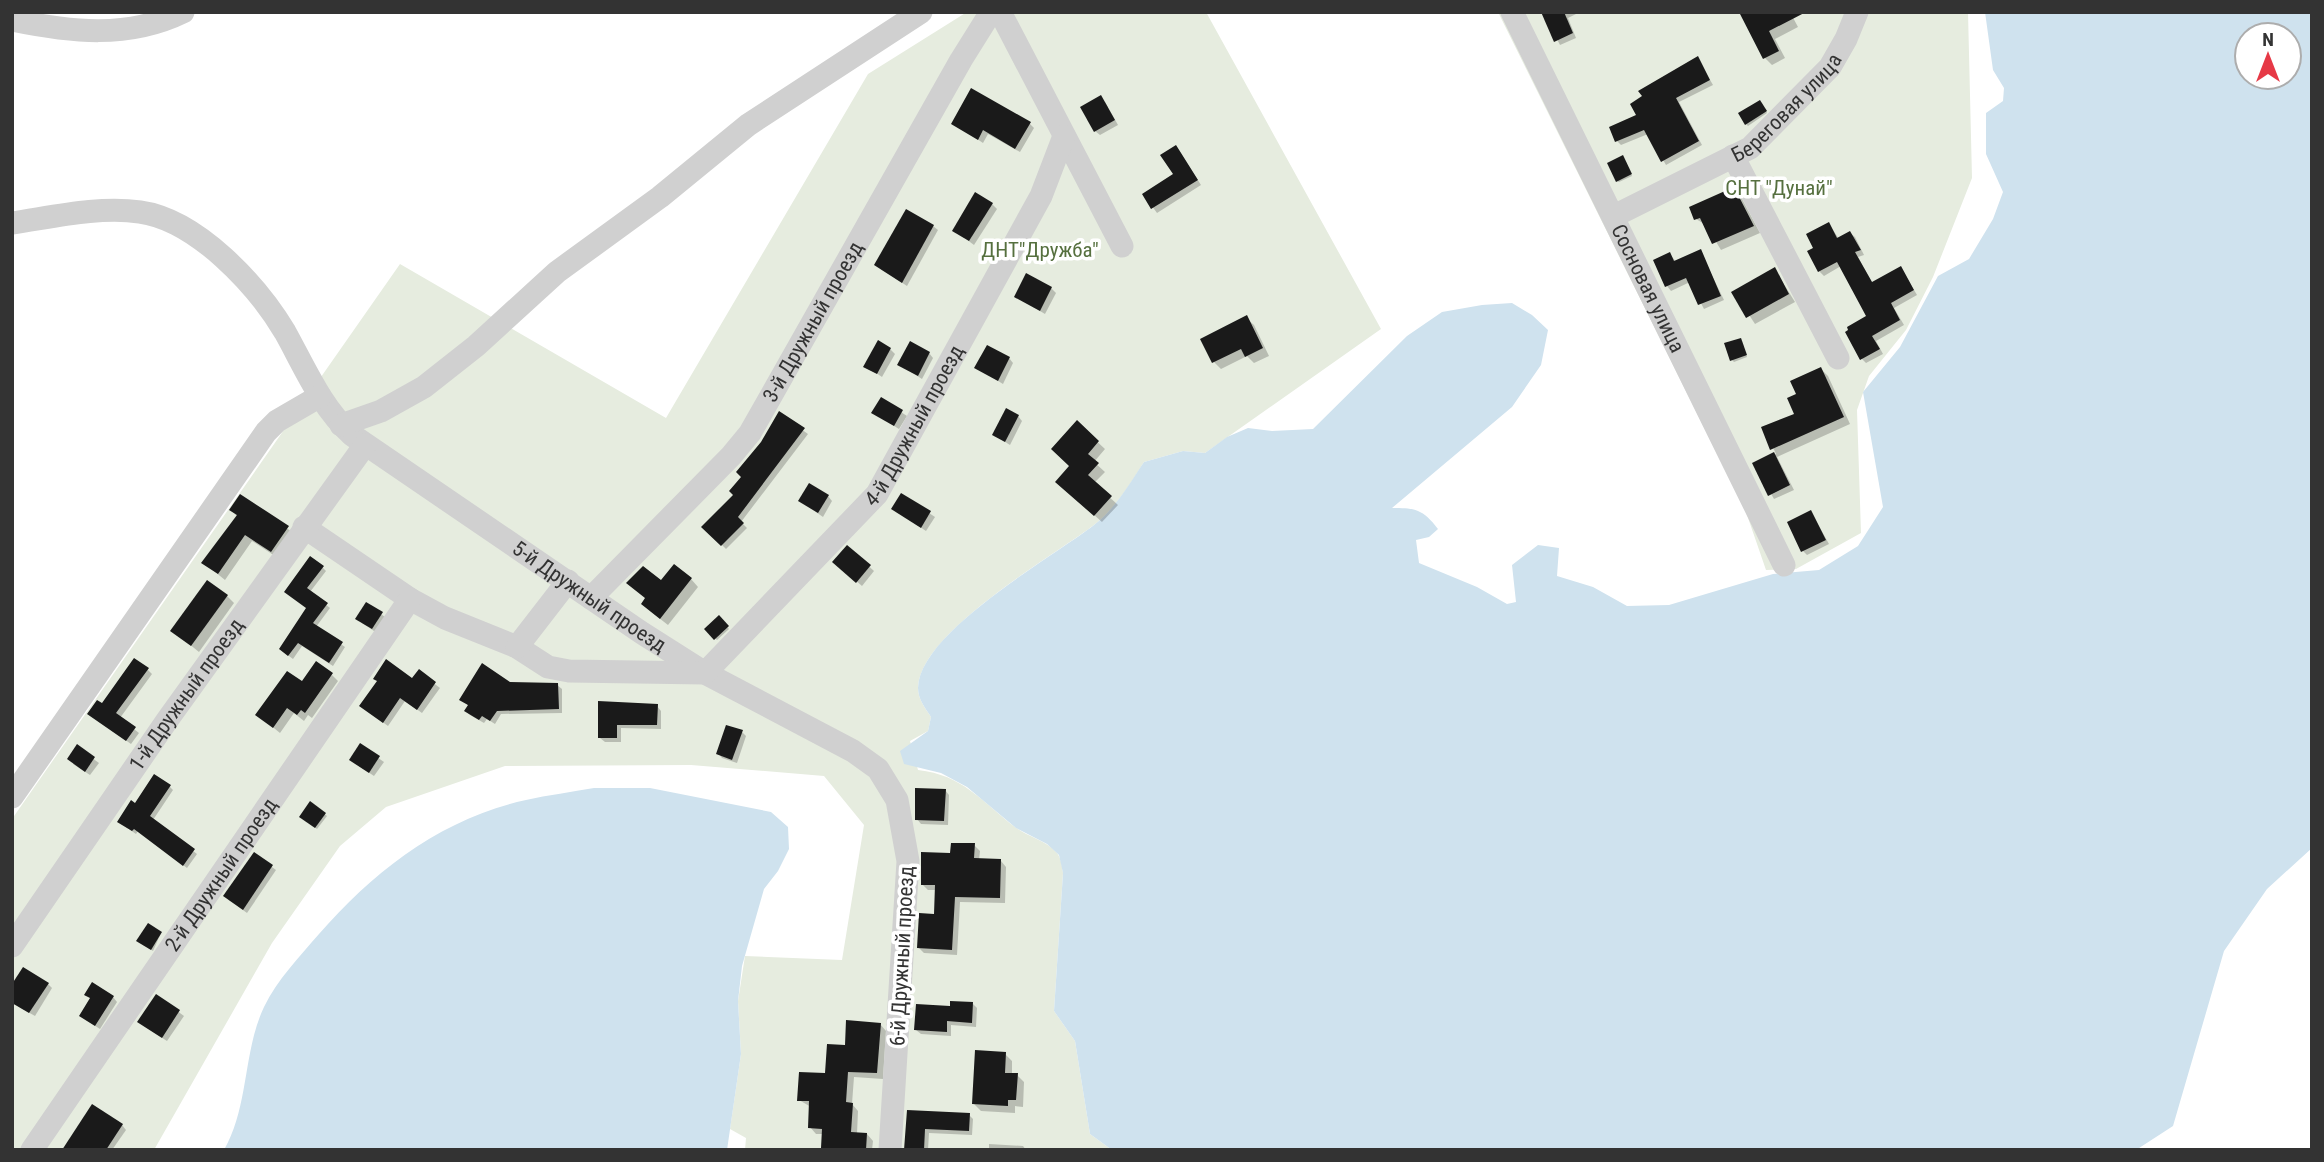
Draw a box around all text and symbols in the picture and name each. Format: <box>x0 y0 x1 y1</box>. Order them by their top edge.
north arrow <box>2233 21 2303 91</box>
text: N <box>2262 28 2274 51</box>
street label: Береговая улица <box>1728 50 1847 167</box>
park label: СНТ "Дунай" <box>1725 176 1833 200</box>
street label: Сосновая улица <box>1606 220 1690 356</box>
street label: 3-й Дружный проезд <box>758 237 868 406</box>
park label: ДНТ"Дружба" <box>981 238 1099 262</box>
street label: 4-й Дружный проезд <box>860 341 969 511</box>
street label: 5-й Дружный проезд <box>508 536 671 657</box>
street label: 1-й Дружный проезд <box>124 614 248 775</box>
street label: 2-й Дружный проезд <box>160 793 282 956</box>
street label: 6-й Дружный проезд <box>885 865 919 1047</box>

